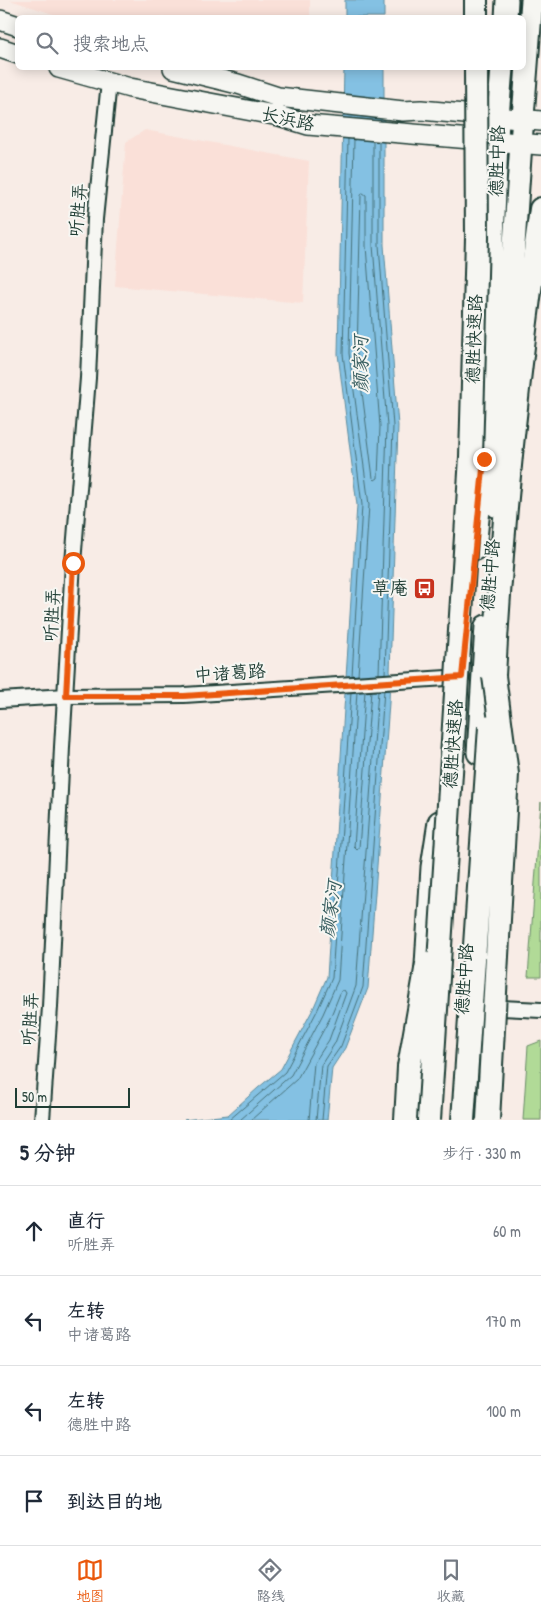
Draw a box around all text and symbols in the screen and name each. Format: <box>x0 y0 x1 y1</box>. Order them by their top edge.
search box <box>15 15 526 70</box>
icon: search <box>33 29 61 57</box>
text: 搜索地点 <box>73 30 149 56</box>
street label: 长浜路 <box>259 101 317 136</box>
street label: 德胜中路 <box>483 125 510 197</box>
street label: 听胜弄 <box>63 182 92 238</box>
street label: 德胜快速路 <box>459 294 488 384</box>
water label: 颜家河 <box>347 333 373 393</box>
route end <box>473 448 496 471</box>
street label: 德胜中路 <box>474 538 505 612</box>
route start <box>62 552 85 575</box>
place label: 草庵 <box>372 575 408 600</box>
bus stop icon: 草庵 <box>412 576 436 600</box>
street label: 听胜弄 <box>38 587 65 643</box>
street label: 中诸葛路 <box>193 658 267 687</box>
street label: 德胜快速路 <box>437 698 468 790</box>
water label: 颜家河 <box>313 876 347 939</box>
street label: 德胜中路 <box>449 942 478 1016</box>
street label: 听胜弄 <box>16 991 43 1047</box>
scale bar <box>15 1085 130 1108</box>
text: 50 m <box>22 1087 47 1106</box>
text: 5 分钟 <box>20 1138 76 1167</box>
text: 步行 · 330 m <box>442 1142 521 1164</box>
text: 直行 <box>67 1207 105 1233</box>
icon: ahead <box>20 1217 48 1245</box>
text: 60 m <box>493 1220 521 1242</box>
text: 听胜弄 <box>67 1233 115 1255</box>
text: 左转 <box>67 1297 105 1323</box>
icon: left <box>20 1307 48 1335</box>
text: 170 m <box>486 1310 521 1332</box>
text: 中诸葛路 <box>67 1323 131 1345</box>
text: 左转 <box>67 1387 105 1413</box>
icon: left <box>20 1397 48 1425</box>
text: 100 m <box>486 1400 521 1422</box>
text: 德胜中路 <box>67 1413 131 1435</box>
icon: arrive <box>20 1487 48 1515</box>
text: 到达目的地 <box>67 1488 162 1514</box>
tab: 地图 <box>76 1556 104 1605</box>
tab: 路线 <box>256 1556 284 1605</box>
tab: 收藏 <box>437 1556 465 1605</box>

